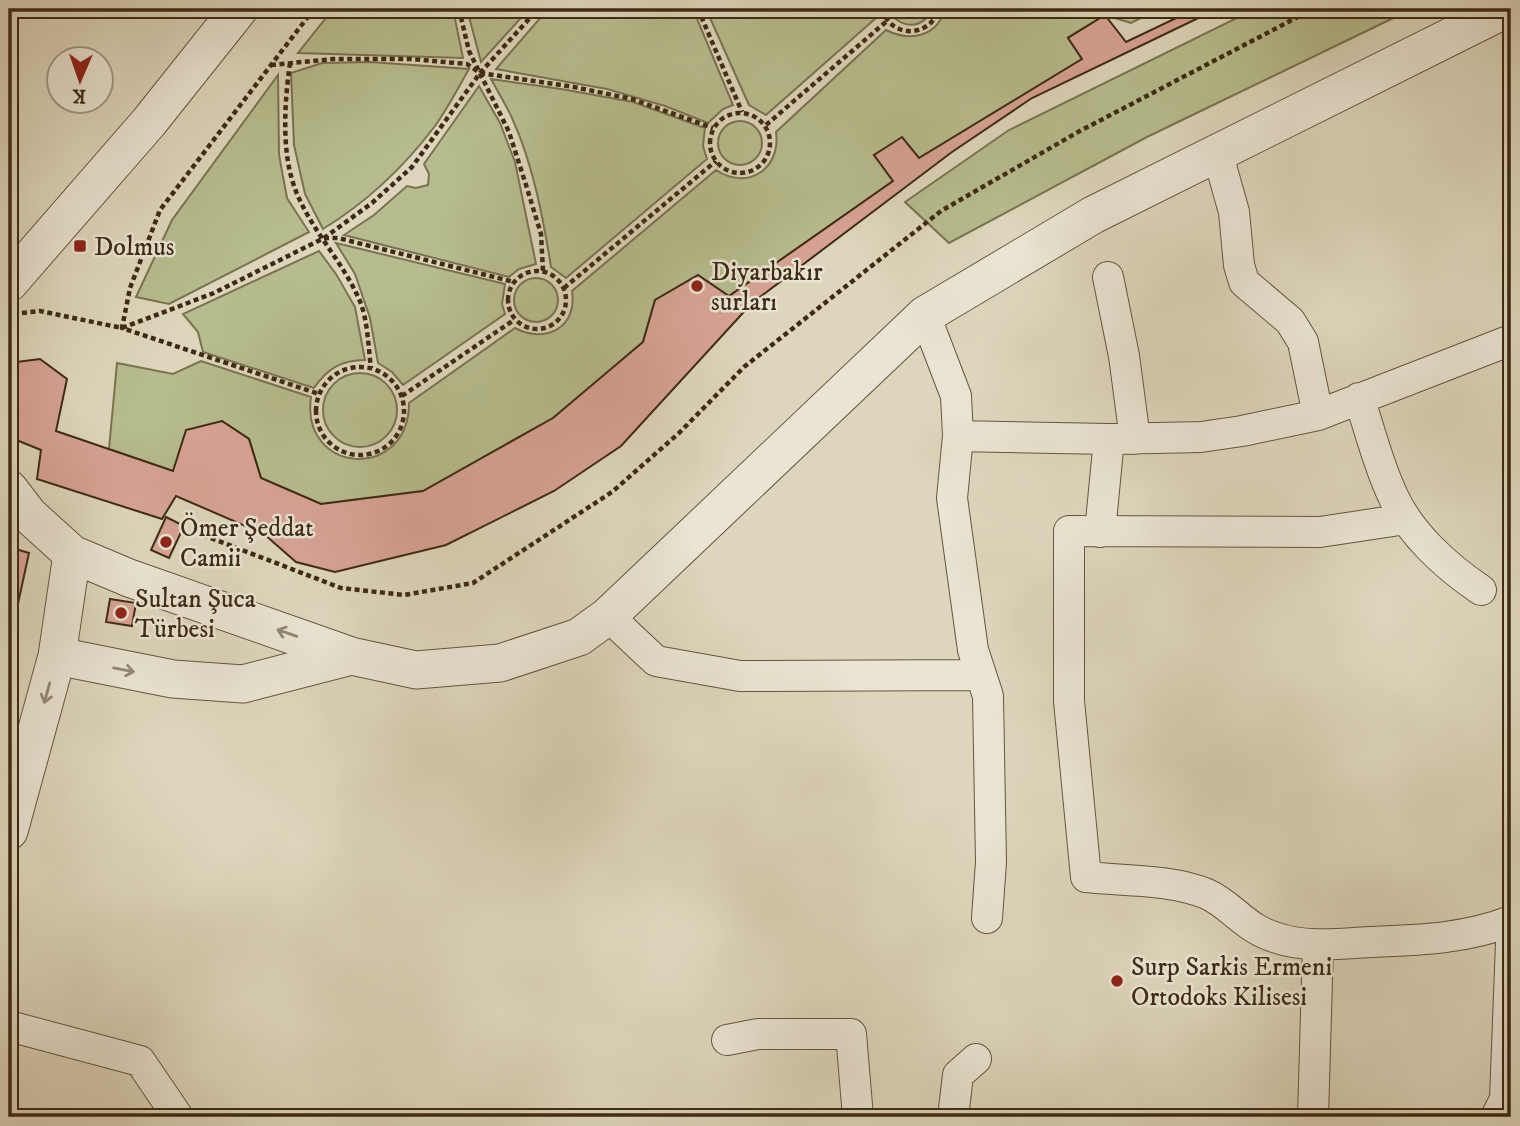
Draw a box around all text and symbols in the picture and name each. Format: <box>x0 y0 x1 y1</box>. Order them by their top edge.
north arrow <box>46 46 116 116</box>
text: K <box>72 84 87 107</box>
place label: Dolmus <box>94 231 174 264</box>
marker: Dolmus <box>72 238 88 254</box>
place label: Diyarbakır surları <box>711 256 823 319</box>
marker: Diyarbakır surları <box>689 278 705 294</box>
place label: Ömer Şeddat Camii <box>180 512 314 575</box>
marker: Ömer Şeddat Camii <box>158 534 174 550</box>
place label: Sultan Şuca Türbesi <box>135 583 256 646</box>
marker: Sultan Şuca Türbesi <box>113 605 129 621</box>
one-way arrow <box>276 626 298 638</box>
one-way arrow <box>112 663 135 677</box>
one-way arrow <box>40 682 53 704</box>
place label: Surp Sarkis Ermeni Ortodoks Kilisesi <box>1131 951 1332 1014</box>
marker: Surp Sarkis Ermeni Ortodoks Kilisesi <box>1109 973 1125 989</box>

